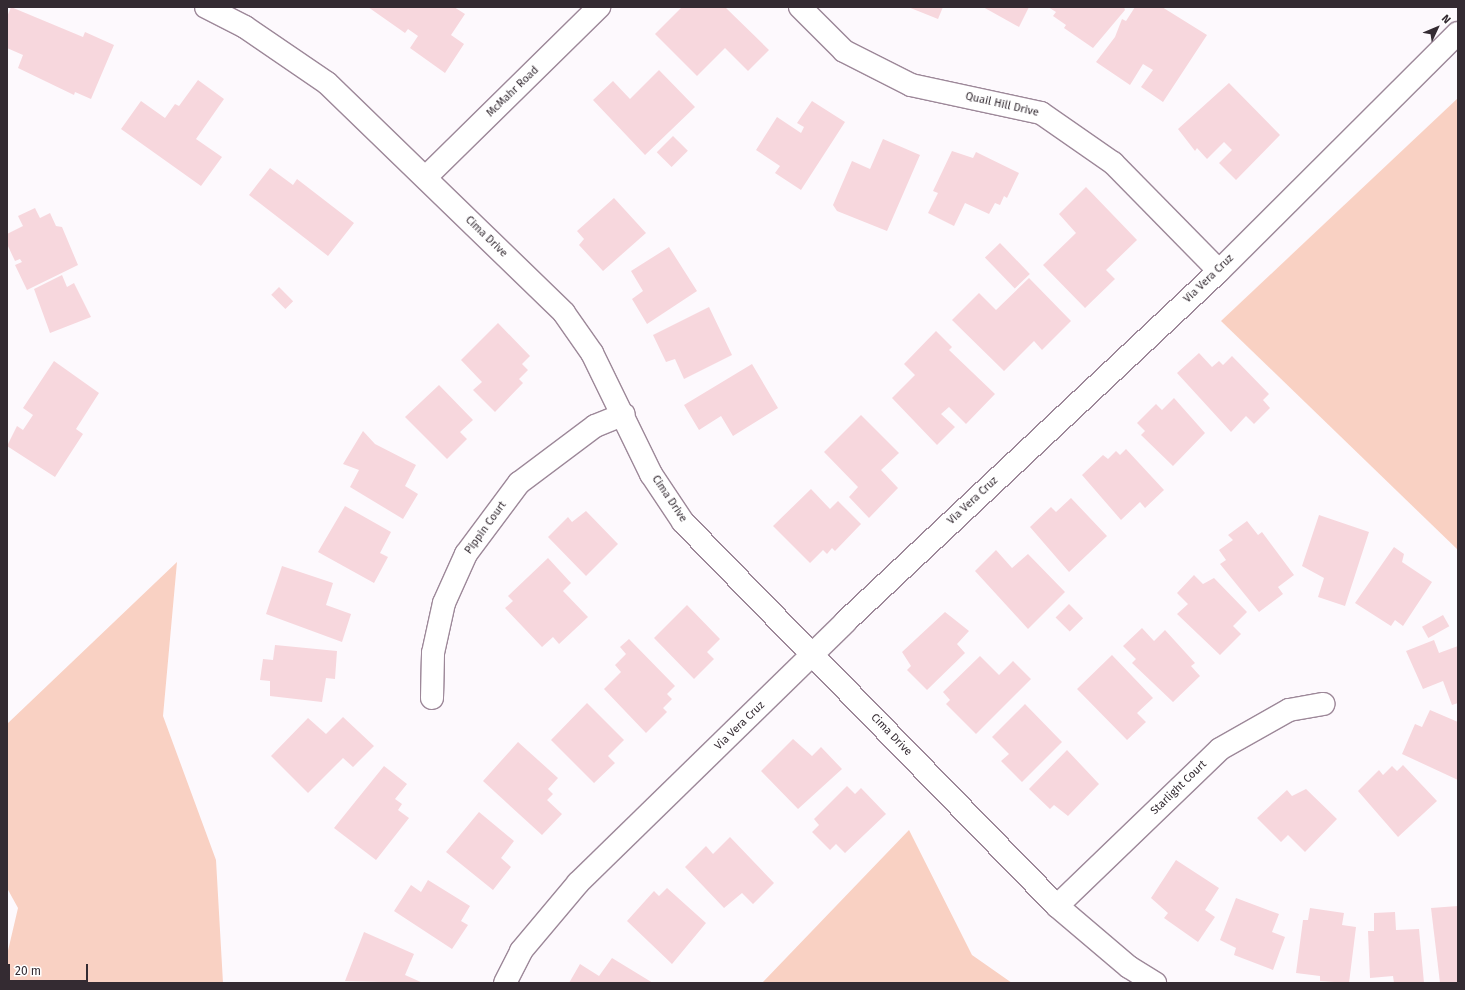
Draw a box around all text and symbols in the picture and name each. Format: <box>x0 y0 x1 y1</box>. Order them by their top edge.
north arrow <box>1417 8 1457 48</box>
text: N <box>1439 12 1453 26</box>
street label: McMahr Road <box>484 64 542 120</box>
street label: Quail Hill Drive <box>964 90 1040 120</box>
street label: Cima Drive <box>462 214 510 260</box>
street label: Via Vera Cruz <box>1181 252 1237 306</box>
street label: Cima Drive <box>649 473 689 525</box>
street label: Via Vera Cruz <box>945 474 1001 528</box>
street label: Pippin Court <box>462 499 510 557</box>
street label: Via Vera Cruz <box>712 699 768 753</box>
street label: Cima Drive <box>868 711 914 759</box>
street label: Starlight Court <box>1148 758 1210 818</box>
scale bar <box>10 956 90 982</box>
text: 20 m <box>15 964 41 978</box>

